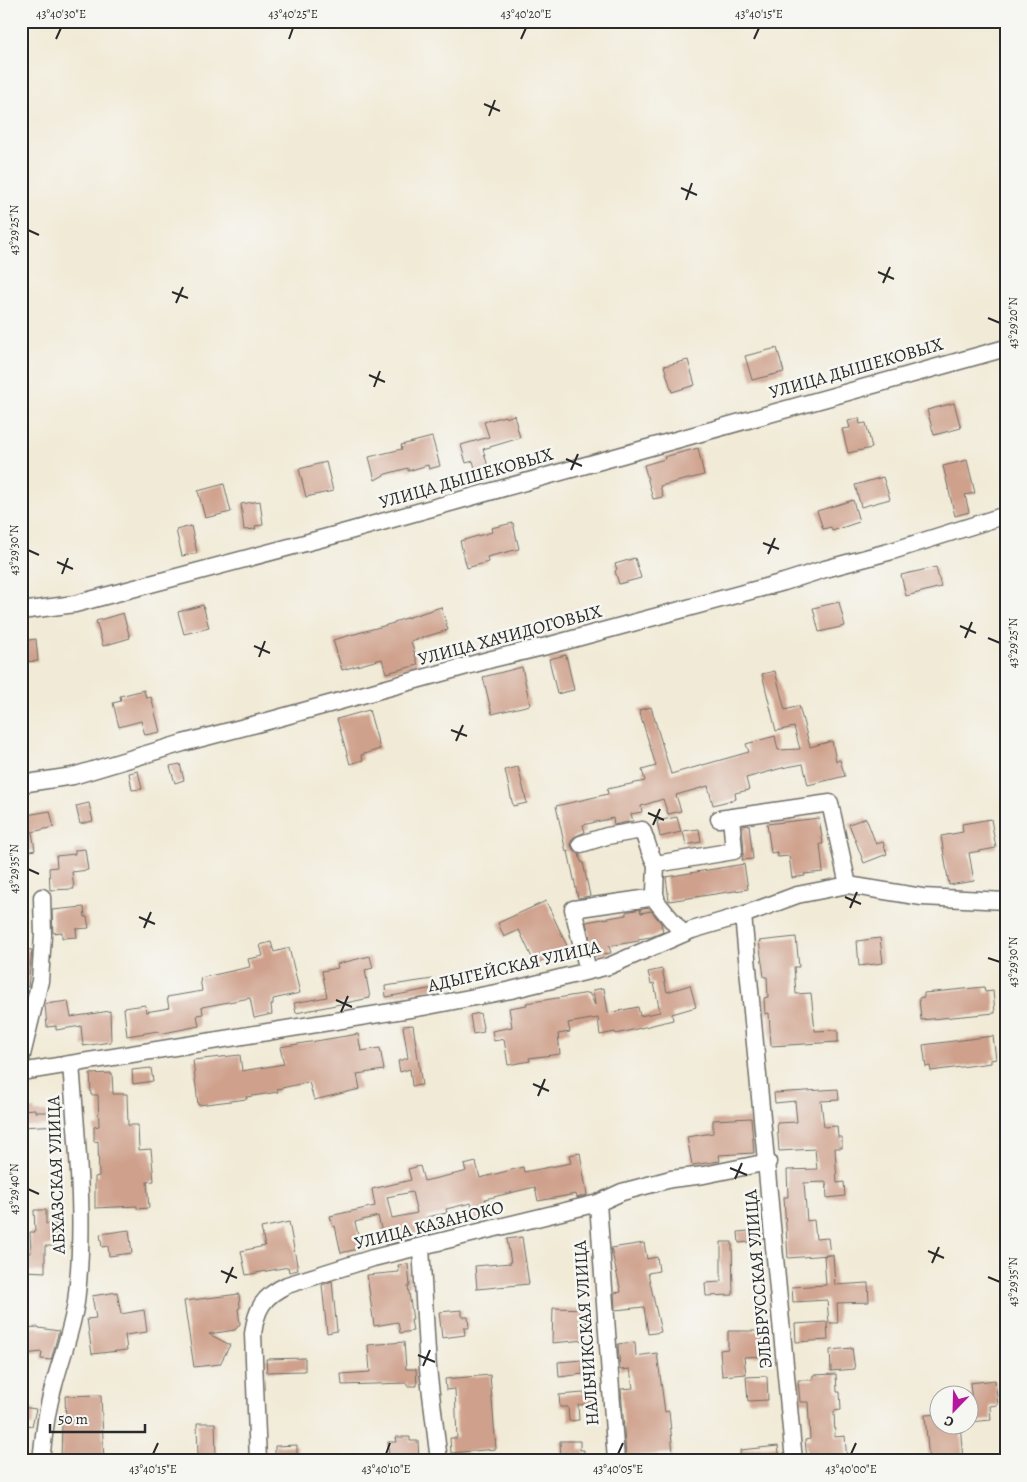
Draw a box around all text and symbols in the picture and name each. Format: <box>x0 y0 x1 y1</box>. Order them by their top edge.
text: 43°40'30"E <box>36 6 86 22</box>
text: 43°40'25"E <box>268 6 318 22</box>
text: 43°40'20"E <box>501 6 551 22</box>
text: 43°40'15"E <box>735 6 783 22</box>
text: 43°29'25"N <box>6 204 22 255</box>
text: 43°29'20"N <box>1005 297 1021 349</box>
street label: УЛИЦА ДЫШЕКОВЫХ <box>766 332 946 404</box>
street label: УЛИЦА ДЫШЕКОВЫХ <box>376 442 556 514</box>
text: 43°29'30"N <box>6 524 22 575</box>
street label: УЛИЦА ХАЧИДОГОВЫХ <box>415 599 605 671</box>
text: 43°29'25"N <box>1005 617 1021 668</box>
text: 43°29'35"N <box>6 844 22 894</box>
street label: АДЫГЕЙСКАЯ УЛИЦА <box>424 934 603 998</box>
text: 43°29'30"N <box>1005 936 1021 987</box>
street label: АБХАЗСКАЯ УЛИЦА <box>41 1095 71 1256</box>
text: 43°29'40"N <box>6 1163 22 1215</box>
street label: ЭЛЬБРУССКАЯ УЛИЦА <box>738 1188 778 1370</box>
street label: УЛИЦА КАЗАНОКО <box>352 1195 506 1255</box>
street label: НАЛЬЧИКСКАЯ УЛИЦА <box>568 1239 604 1426</box>
text: 43°29'35"N <box>1005 1257 1021 1307</box>
north arrow <box>930 1384 980 1434</box>
scale bar <box>50 1402 145 1434</box>
text: 50 m <box>58 1409 88 1429</box>
text: С <box>941 1411 957 1432</box>
text: 43°40'15"E <box>129 1461 177 1477</box>
text: 43°40'10"E <box>361 1461 411 1477</box>
text: 43°40'05"E <box>593 1461 643 1477</box>
text: 43°40'00"E <box>825 1461 877 1477</box>

